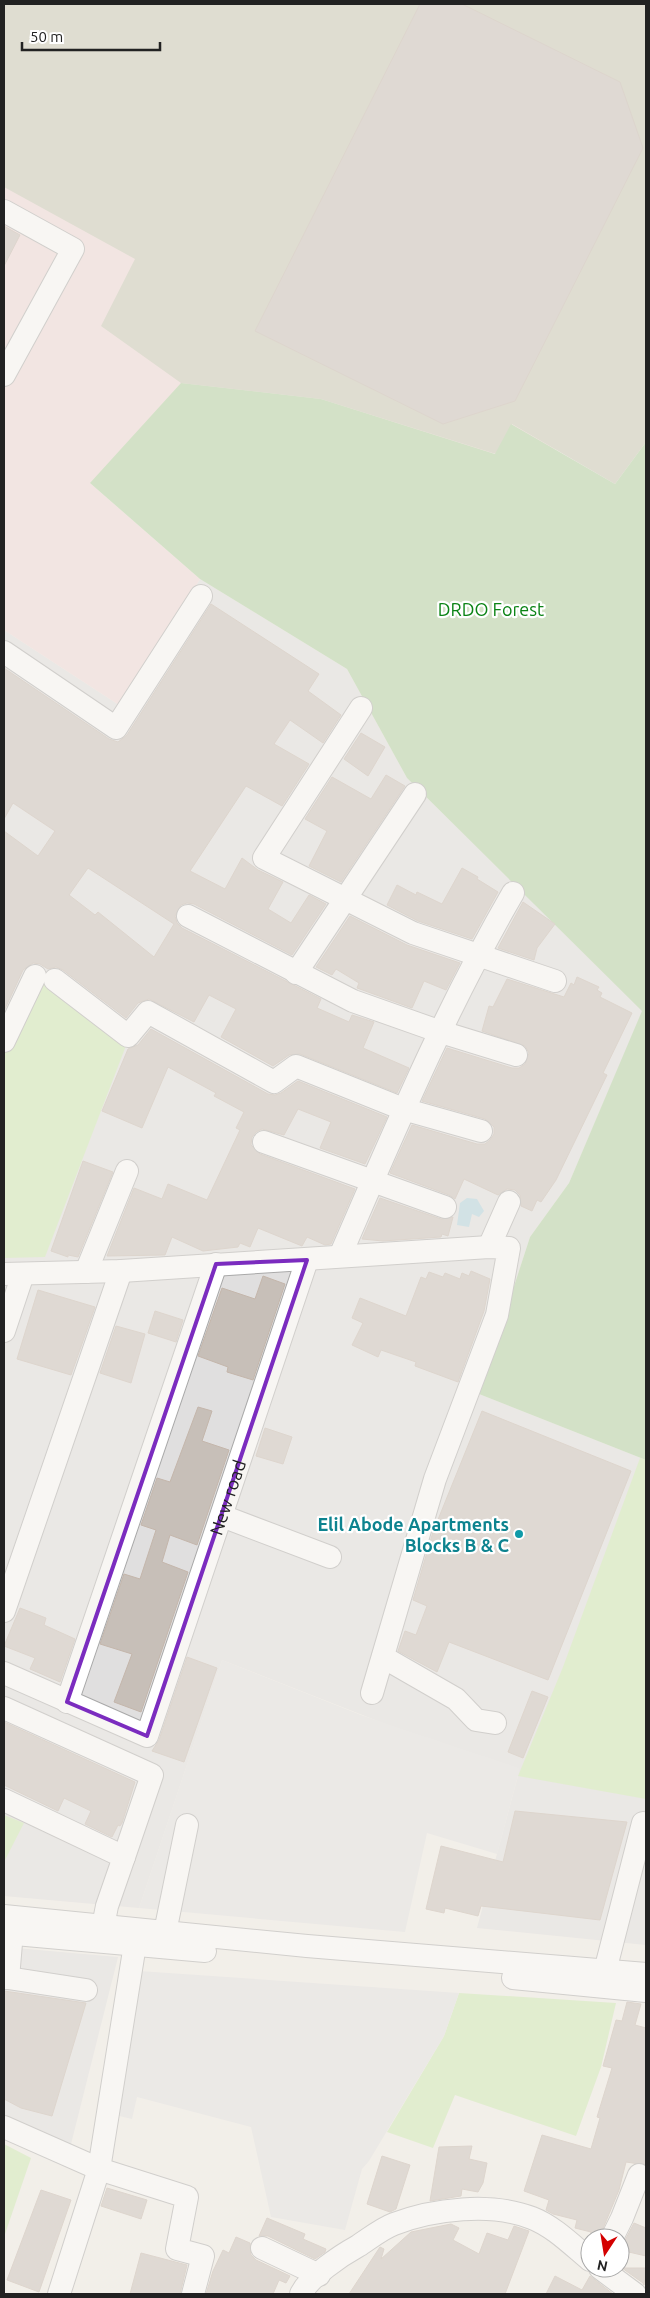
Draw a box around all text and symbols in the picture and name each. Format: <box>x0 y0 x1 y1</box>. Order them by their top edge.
scale bar <box>22 20 160 52</box>
text: 50 m <box>30 28 63 45</box>
park label: DRDO Forest <box>438 599 544 619</box>
street label: New road <box>205 1457 249 1538</box>
place label: Elil Abode Apartments Blocks B & C <box>317 1514 509 1555</box>
marker: Elil Abode Apartments Blocks B & C <box>513 1528 525 1540</box>
north arrow <box>580 2228 630 2278</box>
text: N <box>596 2257 609 2275</box>

